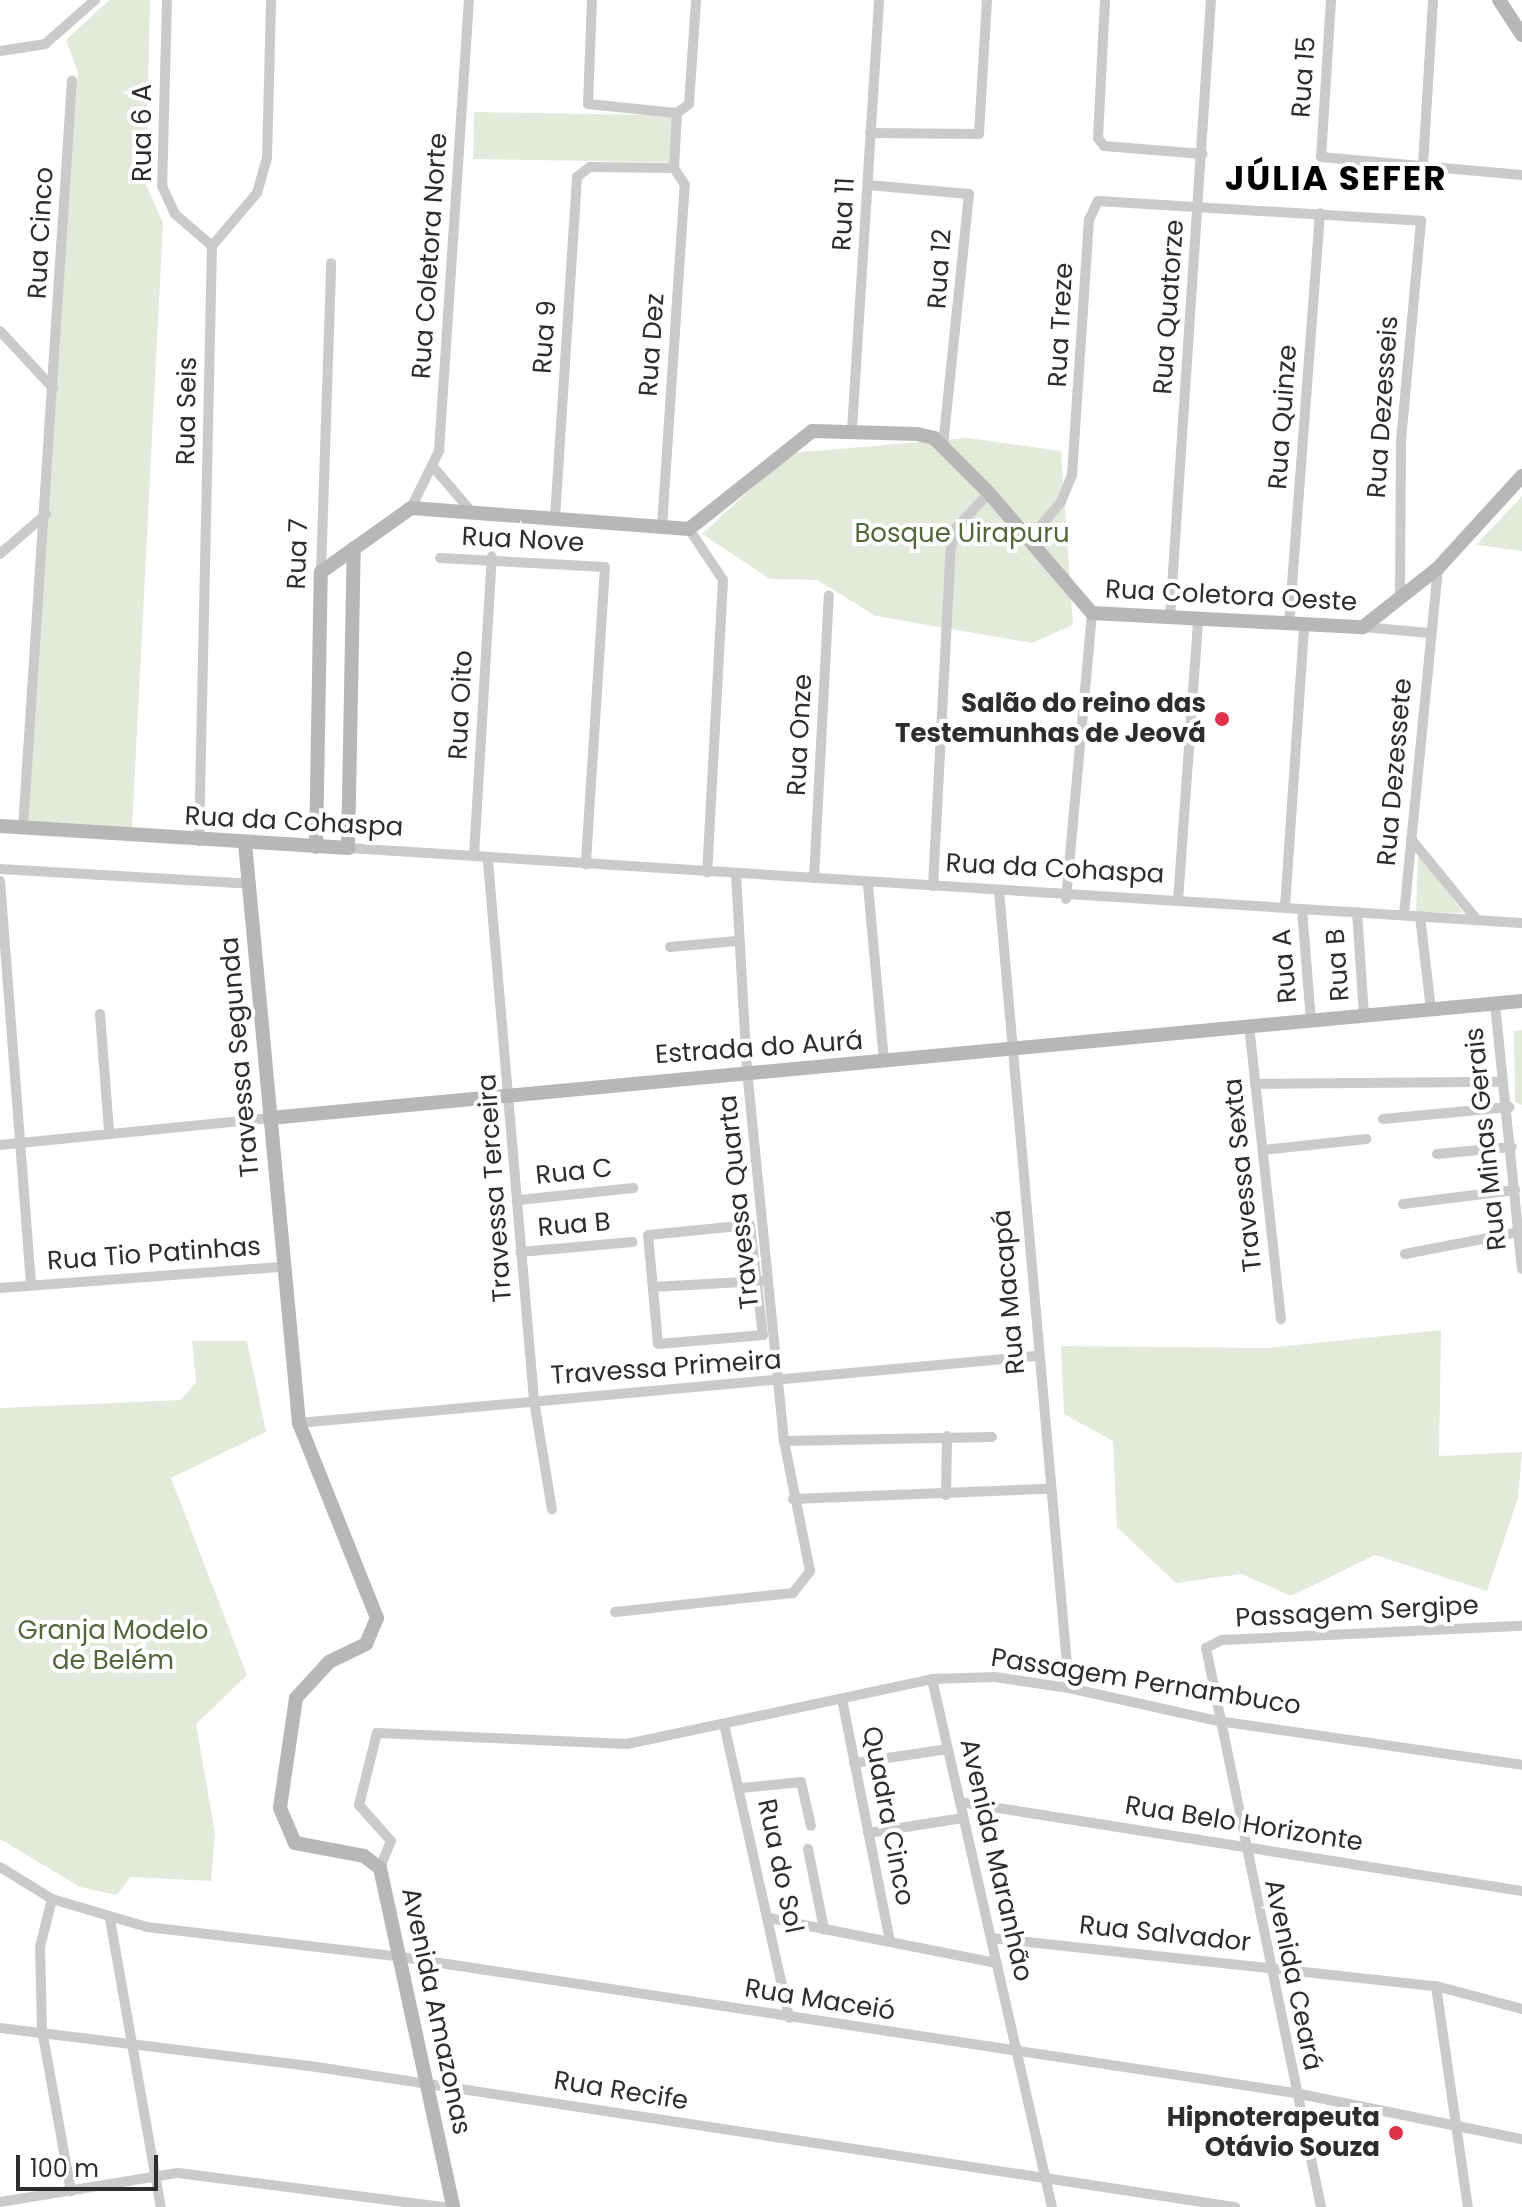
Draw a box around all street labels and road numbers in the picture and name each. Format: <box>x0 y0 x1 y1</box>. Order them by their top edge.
street label: Rua 15 <box>1286 35 1322 119</box>
street label: Rua 6 A <box>127 84 159 182</box>
street label: Rua Coletora Norte <box>406 132 454 380</box>
street label: Rua Cinco <box>22 166 60 300</box>
street label: Rua 11 <box>826 176 862 252</box>
street label: Rua Quatorze <box>1147 218 1191 396</box>
street label: Rua 12 <box>922 228 958 310</box>
street label: Rua Treze <box>1042 262 1080 388</box>
street label: Rua Dez <box>633 292 671 398</box>
street label: Rua 9 <box>527 299 563 375</box>
street label: Rua Dezesseis <box>1361 315 1405 499</box>
street label: Rua Quinze <box>1262 344 1304 490</box>
street label: Rua Seis <box>170 357 204 465</box>
street label: Rua 7 <box>281 518 315 590</box>
street label: Rua Nove <box>461 521 585 559</box>
street label: Rua Coletora Oeste <box>1104 574 1358 618</box>
street label: Rua Oito <box>443 649 479 761</box>
street label: Rua Onze <box>781 673 819 797</box>
street label: Rua Dezessete <box>1371 677 1419 867</box>
street label: Rua da Cohaspa <box>184 801 404 843</box>
street label: Rua da Cohaspa <box>945 848 1165 890</box>
street label: Rua A <box>1266 928 1304 1004</box>
street label: Rua B <box>1320 928 1356 1002</box>
street label: Travessa Segunda <box>214 936 266 1178</box>
street label: Estrada do Aurá <box>654 1025 864 1071</box>
street label: Rua Minas Gerais <box>1459 1026 1513 1252</box>
street label: Travessa Terceira <box>471 1073 519 1303</box>
street label: Travessa Sexta <box>1217 1077 1269 1273</box>
street label: Travessa Quarta <box>712 1093 766 1311</box>
street label: Rua C <box>534 1152 614 1192</box>
street label: Rua B <box>536 1206 612 1244</box>
street label: Rua Macapá <box>986 1208 1032 1376</box>
street label: Rua Tio Patinhas <box>46 1231 262 1277</box>
street label: Travessa Primeira <box>549 1344 783 1392</box>
street label: Passagem Sergipe <box>1235 1590 1479 1634</box>
street label: Passagem Pernambuco <box>989 1642 1303 1722</box>
street label: Quadra Cinco <box>855 1724 921 1908</box>
street label: Avenida Maranhão <box>953 1736 1039 1984</box>
street label: Rua Belo Horizonte <box>1123 1790 1365 1858</box>
street label: Rua do Sol <box>751 1796 809 1936</box>
street label: Avenida Ceará <box>1258 1877 1328 2073</box>
street label: Avenida Amazonas <box>395 1885 477 2137</box>
street label: Rua Salvador <box>1078 1909 1252 1959</box>
street label: Rua Maceió <box>743 1973 897 2027</box>
street label: Rua Recife <box>552 2065 690 2117</box>

